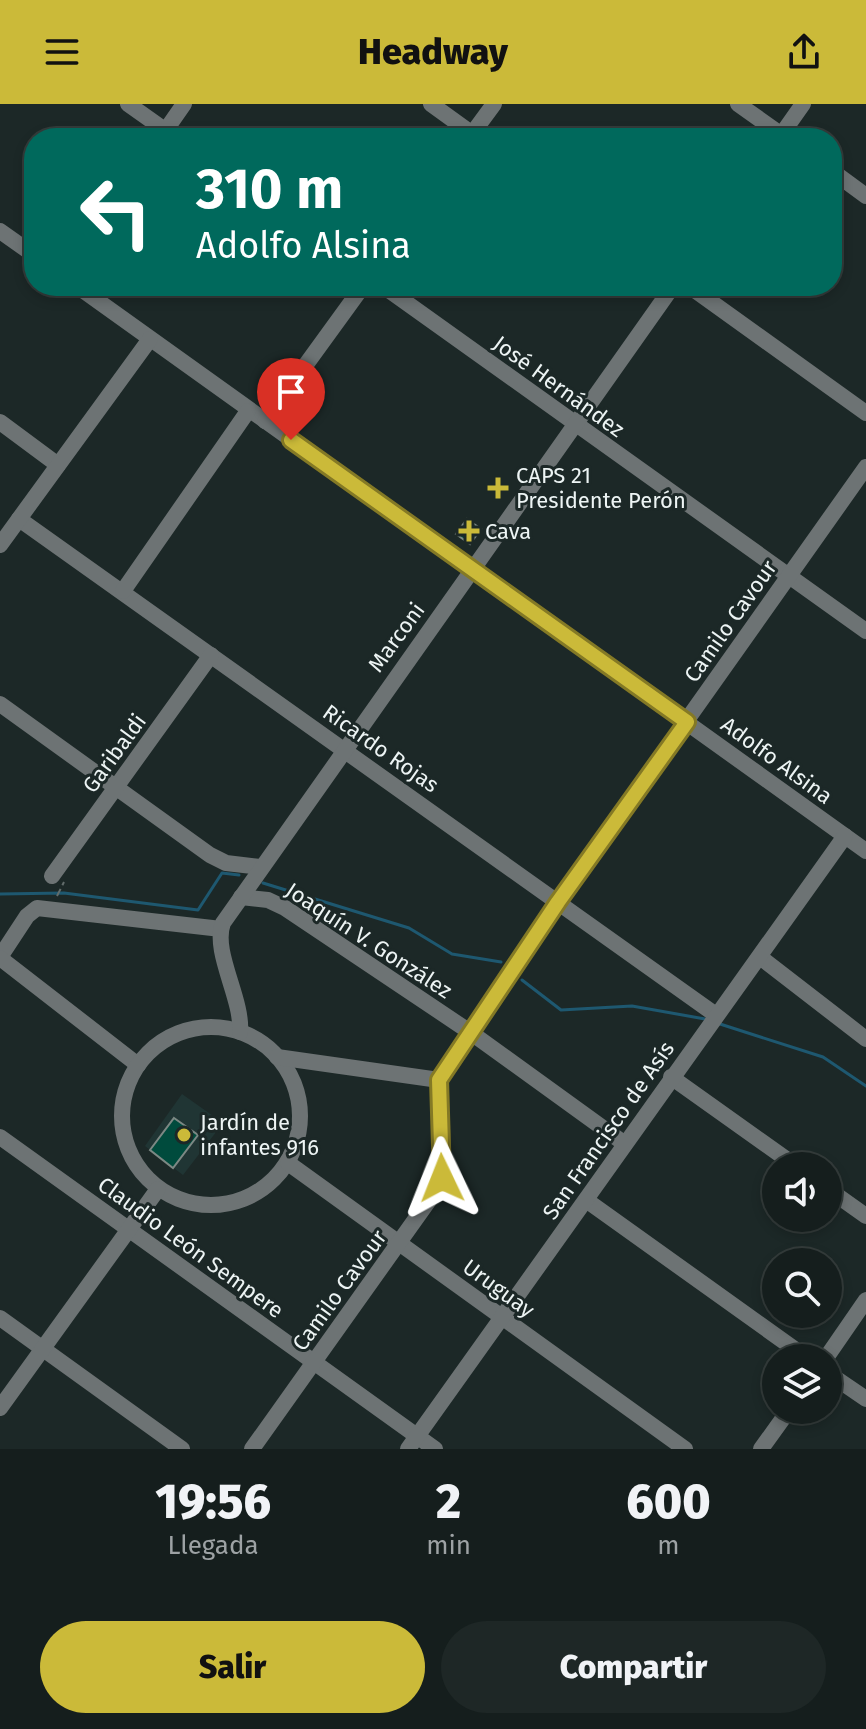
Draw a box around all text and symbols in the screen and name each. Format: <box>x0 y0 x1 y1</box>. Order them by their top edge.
icon: menu <box>40 30 84 74</box>
text: Headway <box>358 30 508 74</box>
icon: share <box>782 30 826 74</box>
text: 310 m <box>196 156 343 223</box>
icon: left <box>64 160 168 264</box>
text: Adolfo Alsina <box>196 224 411 268</box>
street label: José Hernández <box>488 330 630 443</box>
pin <box>257 358 325 440</box>
icon: arrive <box>269 370 313 414</box>
place label: CAPS 21 Presidente Perón <box>516 462 686 514</box>
marker: CAPS 21 Presidente Perón <box>487 477 509 499</box>
place label: Cava <box>485 518 531 545</box>
marker: Cava <box>460 522 478 540</box>
street label: Camilo Cavour <box>678 555 783 688</box>
street label: Marconi <box>362 597 431 677</box>
street label: Ricardo Rojas <box>317 699 444 798</box>
street label: Garibaldi <box>77 709 152 798</box>
street label: Adolfo Alsina <box>716 711 838 810</box>
street label: Joaquín V. González <box>280 877 457 1004</box>
street label: San Francisco de Asís <box>537 1036 680 1225</box>
place label: Jardín de infantes 916 <box>200 1109 319 1161</box>
marker: Jardín de infantes 916 <box>175 1126 193 1144</box>
position arrow <box>400 1136 484 1220</box>
map controls <box>762 1152 842 1424</box>
button: sound <box>762 1152 842 1232</box>
street label: Claudio León Sempere <box>93 1171 289 1324</box>
street label: Camilo Cavour <box>287 1224 393 1356</box>
button: search <box>762 1248 842 1328</box>
street label: Uruguay <box>457 1253 540 1324</box>
button: layers <box>762 1344 842 1424</box>
text: 19:56 <box>155 1473 271 1531</box>
text: 2 <box>436 1473 461 1531</box>
text: 600 <box>626 1473 711 1531</box>
text: Llegada <box>168 1530 259 1561</box>
text: min <box>426 1530 471 1561</box>
text: m <box>657 1530 680 1561</box>
button: Salir <box>40 1621 425 1713</box>
button: Compartir <box>441 1621 826 1713</box>

